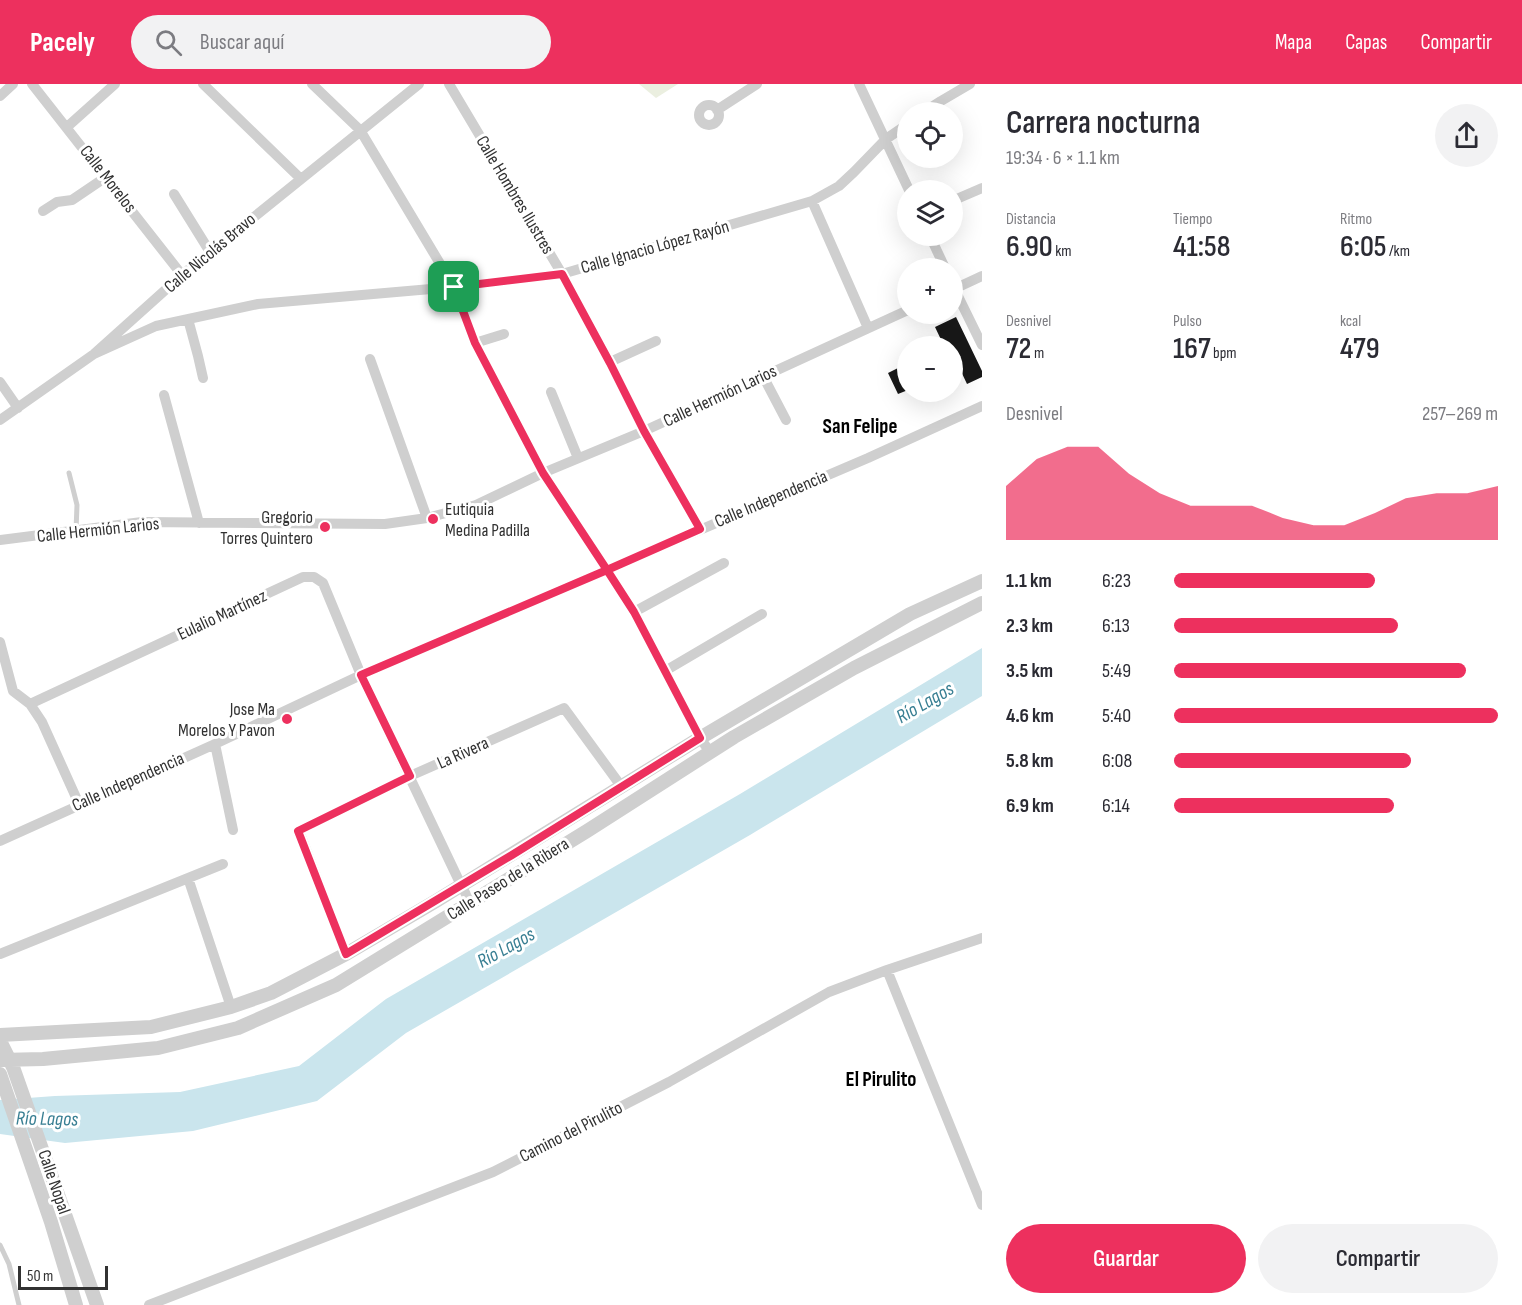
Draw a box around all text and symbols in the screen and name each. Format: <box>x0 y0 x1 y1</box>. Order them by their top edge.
search box <box>131 15 551 69</box>
text: Pacely <box>30 26 95 59</box>
icon: search <box>152 26 185 59</box>
text: Buscar aquí <box>200 29 284 56</box>
text: Mapa <box>1275 30 1312 55</box>
text: Capas <box>1345 30 1387 55</box>
text: Compartir <box>1420 30 1492 55</box>
map controls <box>897 102 963 402</box>
button: locate <box>897 102 963 168</box>
text: Carrera nocturna <box>1006 103 1200 143</box>
button: share <box>1435 104 1498 167</box>
street label: Calle Hombres Ilustres <box>471 132 559 258</box>
street label: Calle Morelos <box>75 141 141 217</box>
text: 19:34 · 6 × 1.1 km <box>1006 146 1120 170</box>
button: layers <box>897 180 963 246</box>
street label: Calle Nicolás Bravo <box>160 209 260 297</box>
text: Distancia <box>1006 210 1056 229</box>
text: Tiempo <box>1173 210 1212 229</box>
text: Ritmo <box>1340 210 1372 229</box>
street label: Calle Ignacio López Rayón <box>578 216 732 278</box>
text: 6.90 <box>1006 229 1053 265</box>
text: 41:58 <box>1173 229 1230 265</box>
text: 6:05 <box>1340 229 1387 265</box>
text: km <box>1053 242 1072 261</box>
text: /km <box>1387 242 1410 261</box>
button: + <box>897 258 963 324</box>
pin <box>428 261 479 312</box>
icon: arrive <box>437 270 470 303</box>
text: Desnivel <box>1006 312 1051 331</box>
text: Pulso <box>1173 312 1202 331</box>
text: kcal <box>1340 312 1361 331</box>
text: 72 <box>1006 331 1031 367</box>
text: 167 <box>1173 331 1211 367</box>
text: 479 <box>1340 331 1380 367</box>
button: − <box>897 336 963 402</box>
text: m <box>1031 344 1044 363</box>
text: bpm <box>1211 344 1237 363</box>
street label: Calle Hermión Larios <box>660 361 780 431</box>
text: Desnivel <box>1006 402 1063 426</box>
text: 257–269 m <box>1422 402 1498 426</box>
district label: San Felipe <box>823 414 897 439</box>
street label: Calle Independencia <box>711 466 831 532</box>
place label: Eutiquia Medina Padilla <box>445 499 530 541</box>
place label: Gregorio Torres Quintero <box>220 507 313 549</box>
marker: Eutiquia Medina Padilla <box>426 512 440 526</box>
street label: Calle Hermión Larios <box>36 513 160 547</box>
marker: Gregorio Torres Quintero <box>318 520 332 534</box>
text: 1.1 km <box>1006 569 1052 593</box>
text: 6:23 <box>1102 569 1131 593</box>
street label: Eulalio Martínez <box>174 585 270 645</box>
text: 2.3 km <box>1006 614 1053 638</box>
text: 6:13 <box>1102 614 1130 638</box>
text: 3.5 km <box>1006 659 1053 683</box>
text: 5:49 <box>1102 659 1131 683</box>
water label: Río Lagos <box>892 677 958 729</box>
place label: Jose Ma Morelos Y Pavon <box>178 699 275 741</box>
text: 4.6 km <box>1006 704 1054 728</box>
text: 5:40 <box>1102 704 1131 728</box>
marker: Jose Ma Morelos Y Pavon <box>280 712 294 726</box>
street label: La Rivera <box>434 732 492 774</box>
street label: Calle Independencia <box>69 748 187 816</box>
text: 5.8 km <box>1006 749 1054 773</box>
text: 6:08 <box>1102 749 1132 773</box>
text: 6.9 km <box>1006 794 1054 818</box>
text: 6:14 <box>1102 794 1130 818</box>
street label: Calle Paseo de la Ribera <box>443 833 573 925</box>
water label: Río Lagos <box>473 922 539 974</box>
district label: El Pirulito <box>846 1067 916 1092</box>
street label: Camino del Pirulito <box>516 1097 626 1167</box>
water label: Río Lagos <box>16 1106 78 1132</box>
street label: Calle Nopal <box>33 1147 75 1217</box>
button: Guardar <box>1006 1224 1246 1293</box>
button: Compartir <box>1258 1224 1498 1293</box>
scale bar <box>18 1263 108 1290</box>
text: 50 m <box>27 1267 53 1286</box>

